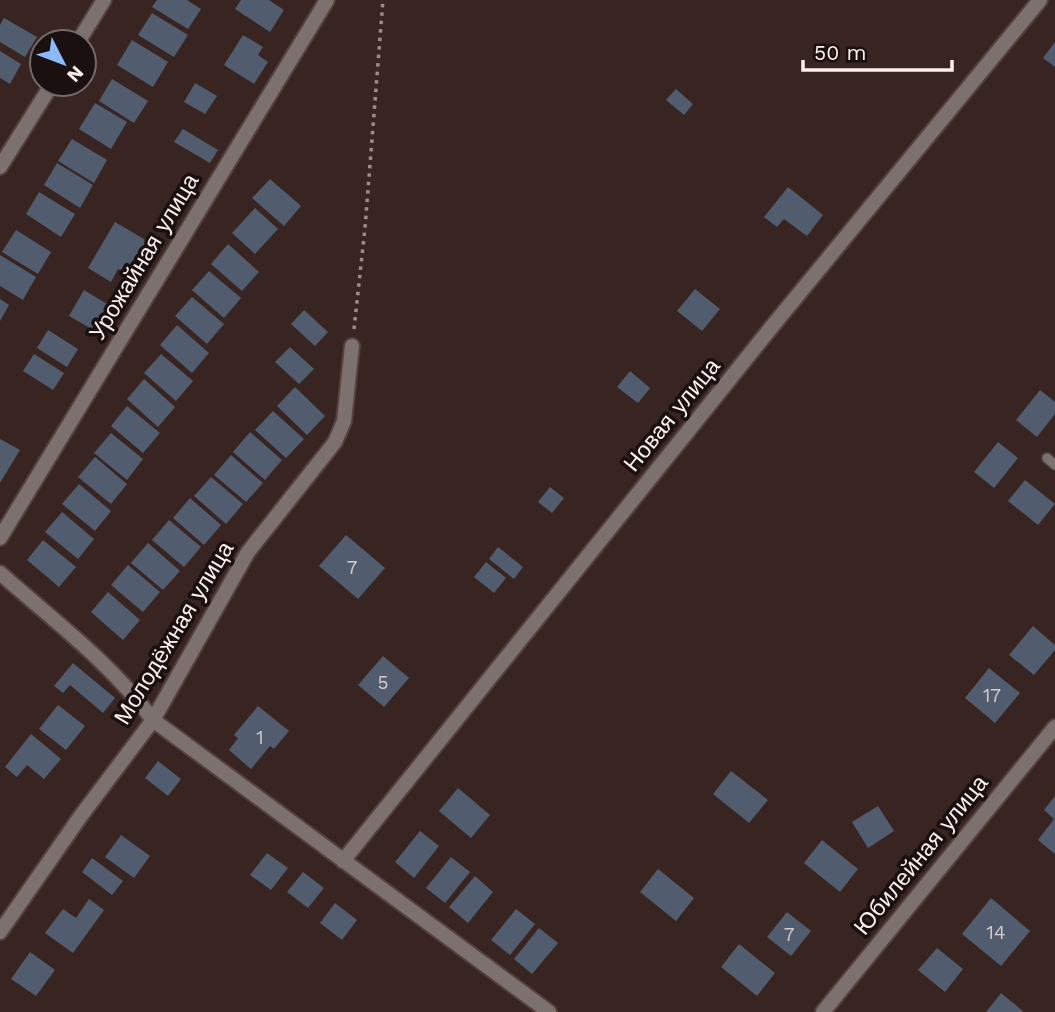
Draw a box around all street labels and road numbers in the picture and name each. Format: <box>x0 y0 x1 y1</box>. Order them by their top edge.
street label: Урожайная улица <box>84 169 204 345</box>
street label: Новая улица <box>618 353 726 477</box>
street label: Молодёжная улица <box>109 537 239 729</box>
street label: Юбилейная улица <box>848 770 994 940</box>

